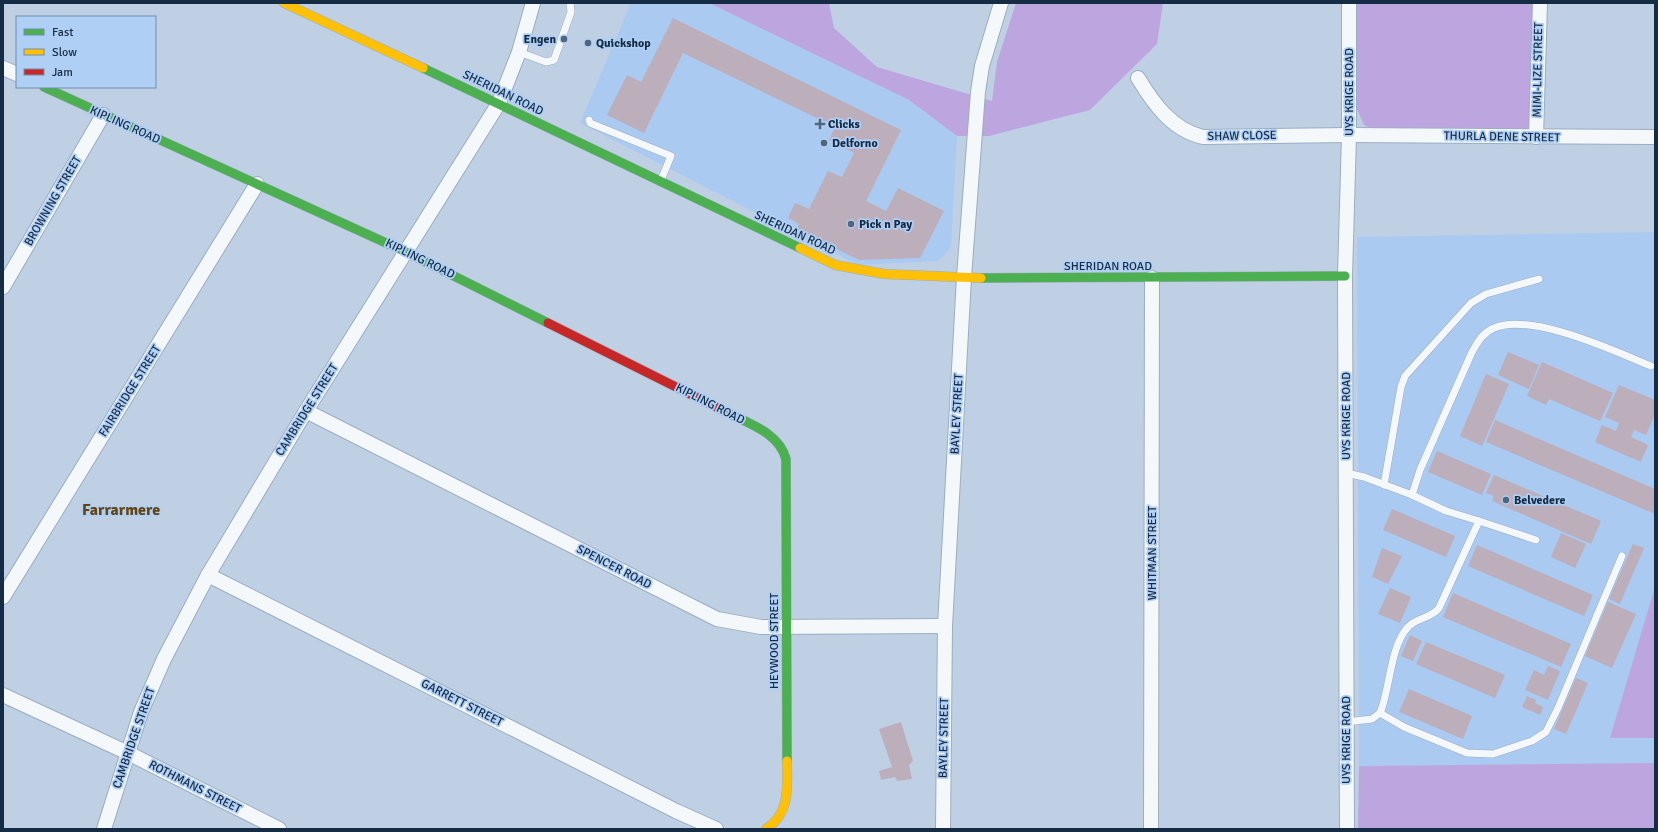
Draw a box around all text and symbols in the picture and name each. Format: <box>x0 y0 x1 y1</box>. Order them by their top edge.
legend <box>16 16 156 88</box>
street label: MIMI-LIZE STREET <box>1530 22 1546 118</box>
text: Fast <box>52 25 73 40</box>
place label: Engen <box>524 32 556 47</box>
marker: Engen <box>559 34 569 44</box>
place label: Quickshop <box>596 36 651 51</box>
marker: Quickshop <box>583 38 593 48</box>
text: Slow <box>52 45 77 60</box>
street label: UYS KRIGE ROAD <box>1342 48 1357 136</box>
text: Jam <box>52 65 73 80</box>
street label: SHERIDAN ROAD <box>460 67 546 119</box>
street label: KIPLING ROAD <box>87 103 163 147</box>
place label: Clicks <box>828 117 860 132</box>
marker: Clicks <box>815 119 825 129</box>
street label: SHAW CLOSE <box>1207 128 1277 144</box>
street label: THURLA DENE STREET <box>1444 128 1560 146</box>
place label: Delforno <box>832 136 878 151</box>
marker: Delforno <box>819 138 829 148</box>
street label: BROWNING STREET <box>21 153 85 249</box>
street label: SHERIDAN ROAD <box>752 208 838 258</box>
place label: Pick n Pay <box>859 217 912 232</box>
marker: Pick n Pay <box>846 219 856 229</box>
street label: KIPLING ROAD <box>383 236 457 282</box>
street label: SHERIDAN ROAD <box>1064 259 1152 274</box>
street label: FAIRBRIDGE STREET <box>96 342 164 440</box>
street label: CAMBRIDGE STREET <box>273 361 342 459</box>
street label: UYS KRIGE ROAD <box>1339 372 1354 460</box>
street label: BAYLEY STREET <box>947 373 967 455</box>
street label: KIPLING ROAD <box>673 380 747 428</box>
place label: Belvedere <box>1514 493 1566 508</box>
marker: Belvedere <box>1501 495 1511 505</box>
district label: Farrarmere <box>82 500 160 520</box>
street label: WHITMAN STREET <box>1145 506 1160 600</box>
street label: SPENCER ROAD <box>574 542 654 592</box>
street label: HEYWOOD STREET <box>767 593 782 689</box>
street label: GARRETT STREET <box>418 676 506 730</box>
street label: CAMBRIDGE STREET <box>110 685 158 791</box>
street label: UYS KRIGE ROAD <box>1339 696 1354 784</box>
street label: BAYLEY STREET <box>936 697 952 778</box>
street label: ROTHMANS STREET <box>146 757 244 817</box>

